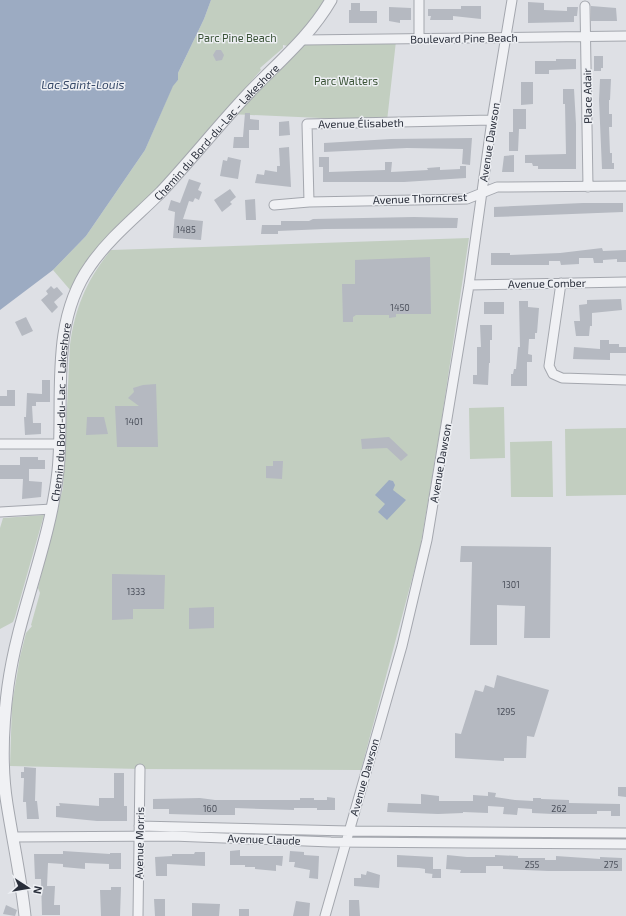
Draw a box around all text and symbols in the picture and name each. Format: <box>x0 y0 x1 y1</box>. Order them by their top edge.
park label: Parc Pine Beach <box>197 31 277 44</box>
street label: Boulevard Pine Beach <box>410 31 518 45</box>
street label: Chemin du Bord-du-Lac - Lakeshore <box>151 61 281 202</box>
street label: Place Adair <box>580 68 594 124</box>
park label: Parc Walters <box>314 74 378 87</box>
water label: Lac Saint-Louis <box>41 77 125 91</box>
street label: Avenue Dawson <box>476 101 502 183</box>
street label: Avenue Élisabeth <box>318 116 404 130</box>
street label: Avenue Thorncrest <box>373 190 467 206</box>
house number: 1485 <box>176 224 196 235</box>
street label: Avenue Comber <box>508 276 587 290</box>
house number: 1450 <box>390 302 410 313</box>
street label: Chemin du Bord-du-Lac - Lakeshore <box>47 321 73 502</box>
house number: 1401 <box>125 416 143 427</box>
street label: Avenue Dawson <box>427 423 453 503</box>
house number: 1301 <box>502 579 520 590</box>
house number: 1333 <box>127 586 145 597</box>
house number: 1295 <box>497 706 515 717</box>
street label: Avenue Dawson <box>347 737 381 817</box>
house number: 160 <box>203 803 217 814</box>
house number: 262 <box>551 803 567 814</box>
street label: Avenue Morris <box>132 806 146 879</box>
street label: Avenue Claude <box>227 831 301 847</box>
house number: 255 <box>525 859 540 870</box>
house number: 275 <box>604 859 618 870</box>
north arrow <box>8 868 48 908</box>
text: N <box>31 885 45 895</box>

